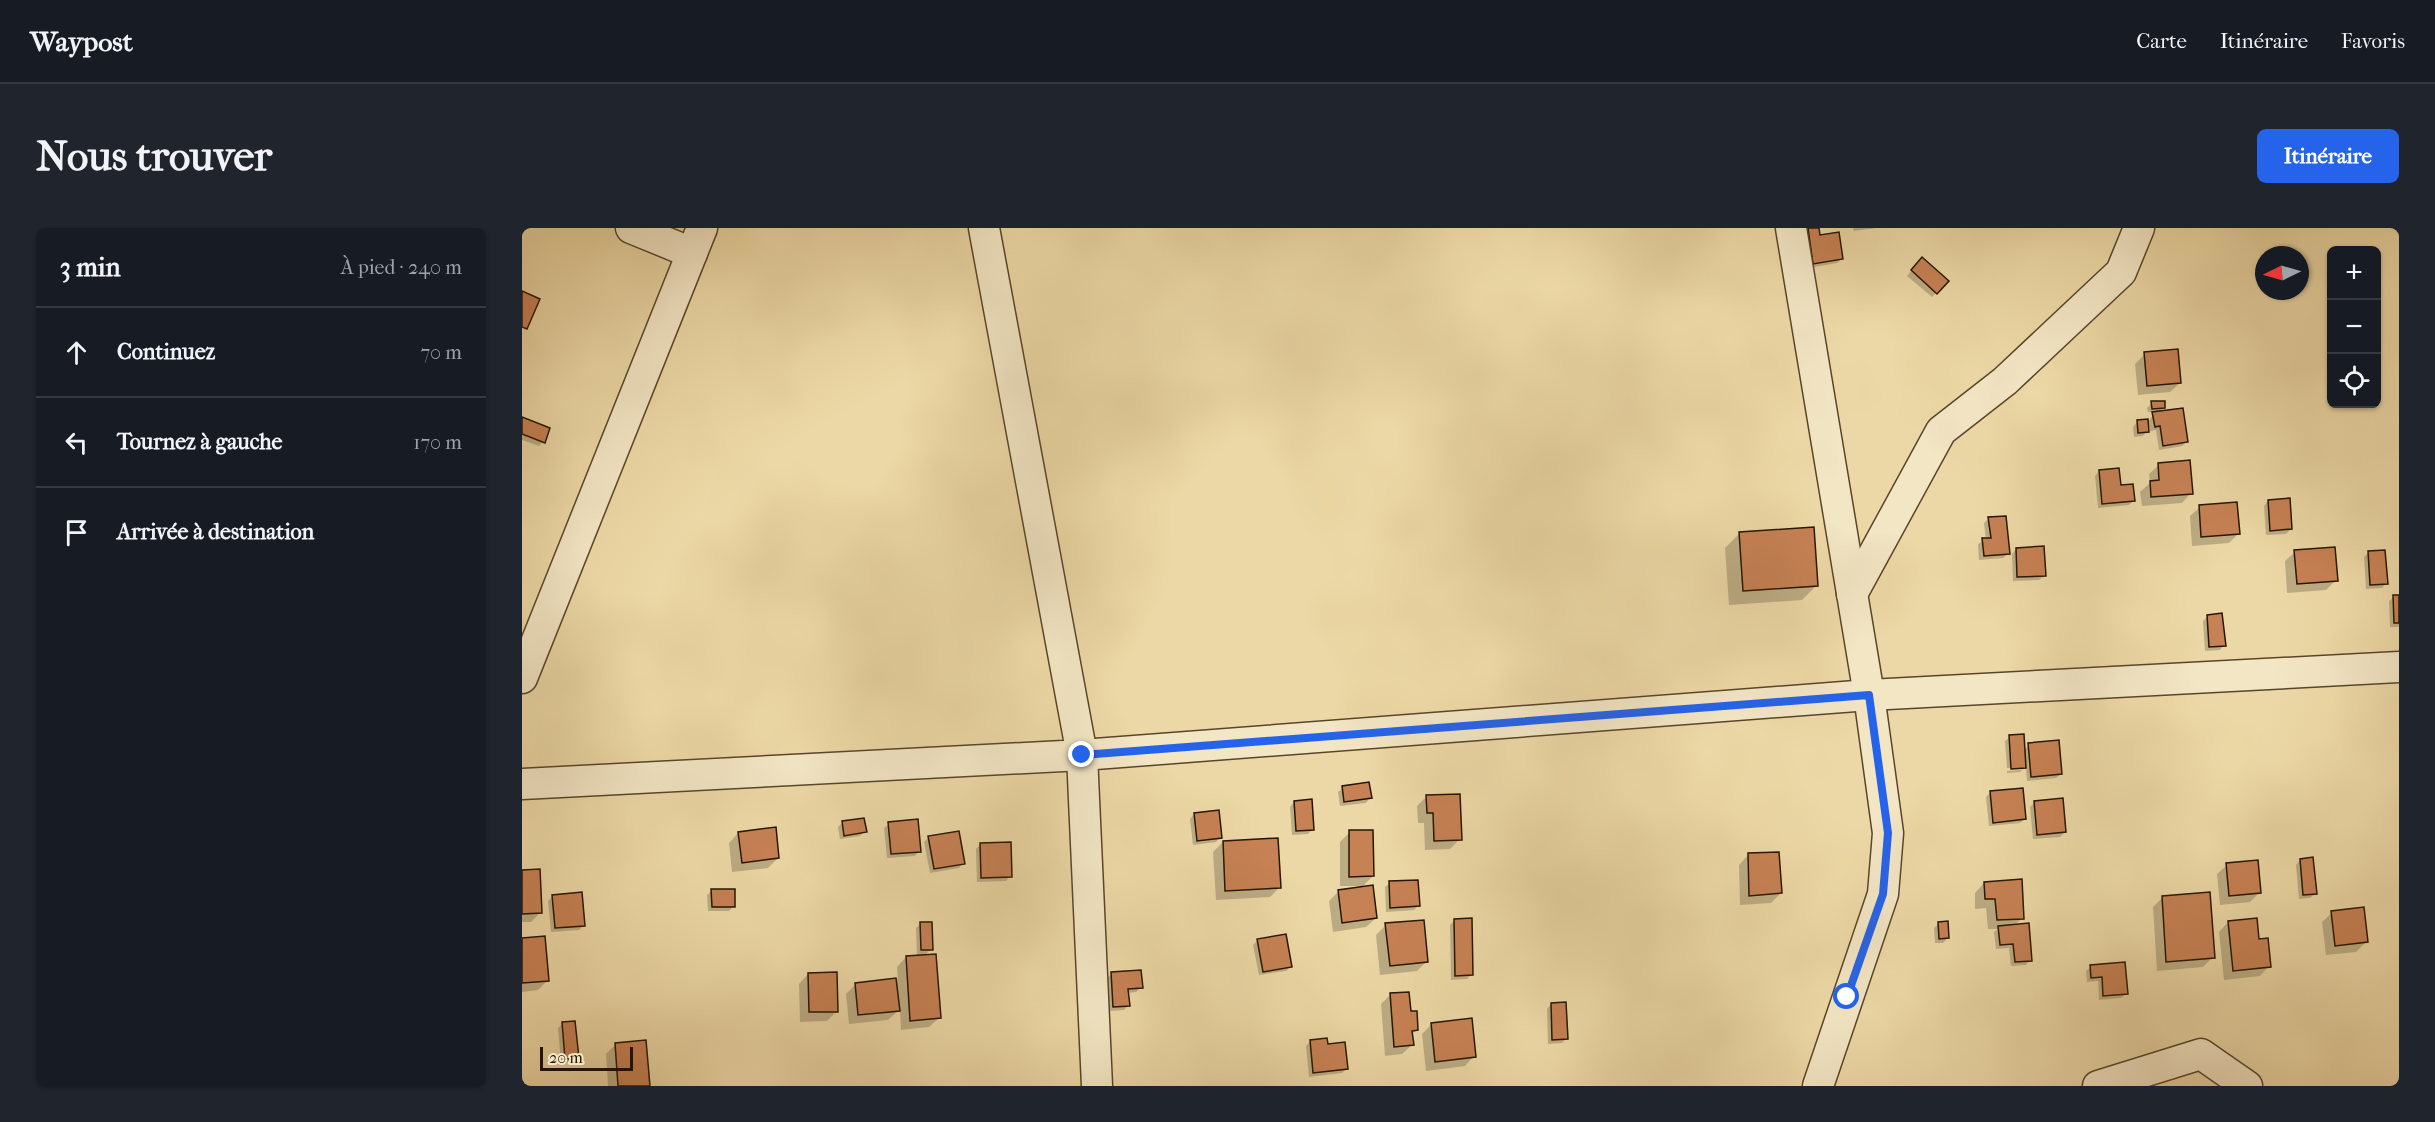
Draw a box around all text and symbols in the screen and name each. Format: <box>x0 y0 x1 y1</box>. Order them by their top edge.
text: Waypost <box>30 25 133 58</box>
text: Carte <box>2136 29 2187 53</box>
text: Itinéraire <box>2220 29 2308 53</box>
text: Favoris <box>2341 29 2405 53</box>
button: Itinéraire <box>2257 129 2399 183</box>
text: Nous trouver <box>36 132 272 181</box>
north arrow <box>2255 246 2309 300</box>
map controls <box>2327 246 2381 408</box>
button: + <box>2327 246 2381 300</box>
text: 3 min <box>60 252 121 283</box>
text: À pied · 240 m <box>341 256 462 279</box>
button: − <box>2327 300 2381 354</box>
icon: ahead <box>60 336 93 369</box>
text: Continuez <box>117 339 215 365</box>
text: 70 m <box>420 341 462 364</box>
button: locate <box>2327 354 2381 408</box>
icon: left <box>60 426 93 459</box>
text: Tournez à gauche <box>117 429 282 455</box>
text: 170 m <box>413 431 462 454</box>
icon: arrive <box>60 516 93 549</box>
text: Arrivée à destination <box>117 519 314 545</box>
route end <box>1068 741 1094 767</box>
route start <box>1833 983 1859 1009</box>
scale bar <box>540 1044 633 1072</box>
text: 20 m <box>549 1048 583 1067</box>

